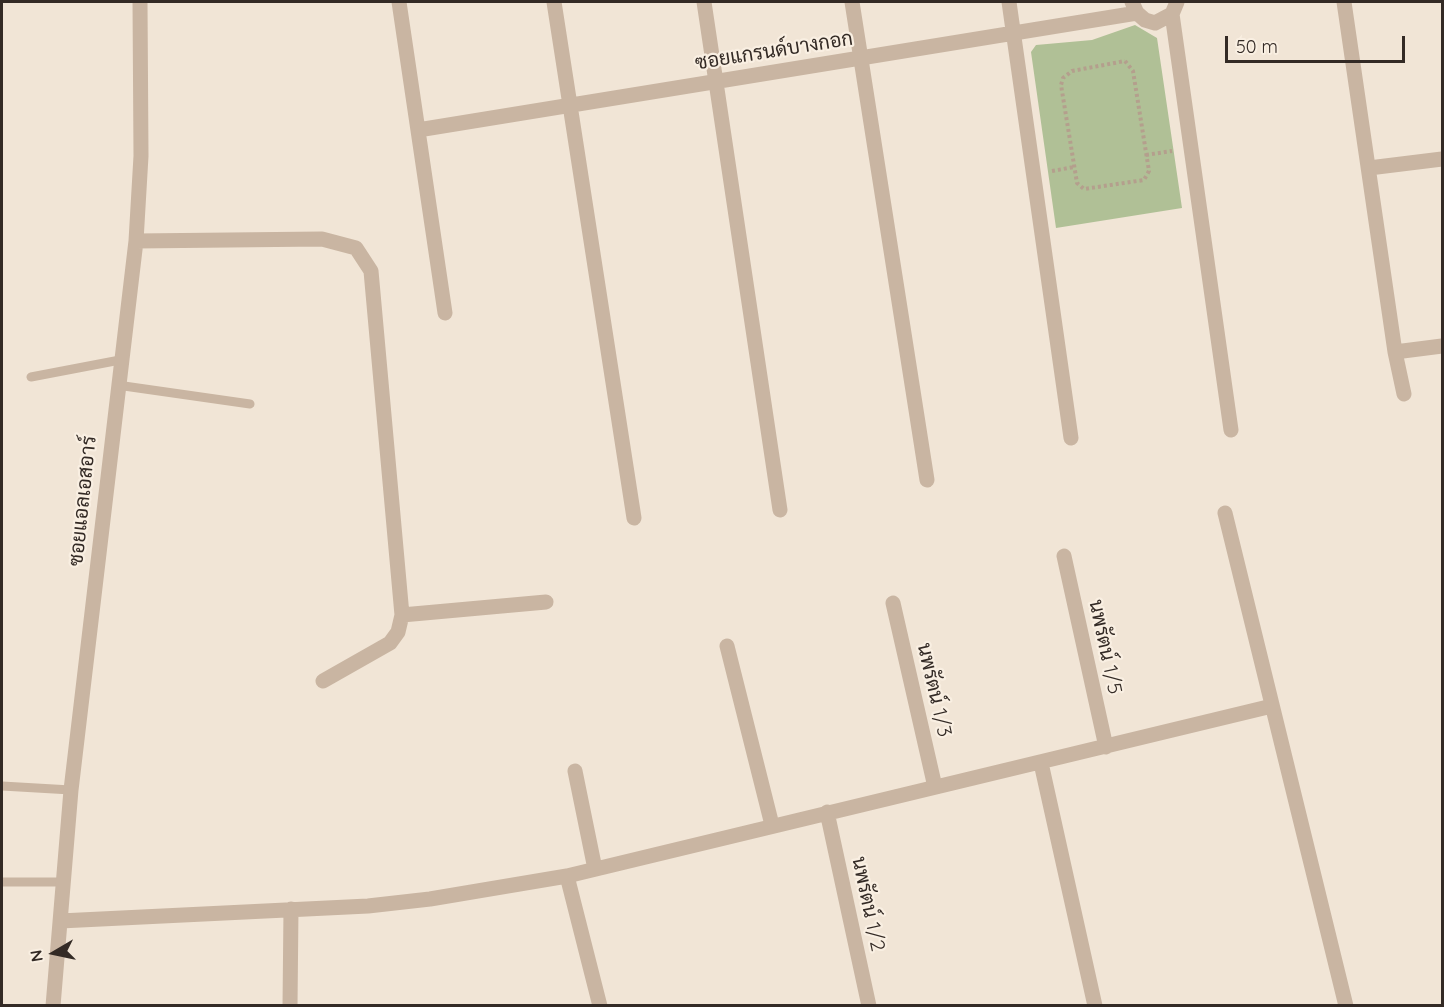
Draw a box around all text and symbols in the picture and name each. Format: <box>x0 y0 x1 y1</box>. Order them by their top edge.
scale bar <box>1228 24 1408 62</box>
street label: ซอยแกรนด์บางกอก <box>693 27 855 75</box>
text: 50 m <box>1236 35 1278 58</box>
street label: ซอยแอลเอสอาร์ <box>64 435 102 567</box>
street label: นพรัตน์ 1/5 <box>1083 598 1127 696</box>
street label: นพรัตน์ 1/3 <box>912 641 956 739</box>
street label: นพรัตน์ 1/2 <box>846 855 890 953</box>
north arrow <box>24 923 84 983</box>
text: N <box>25 948 47 963</box>

